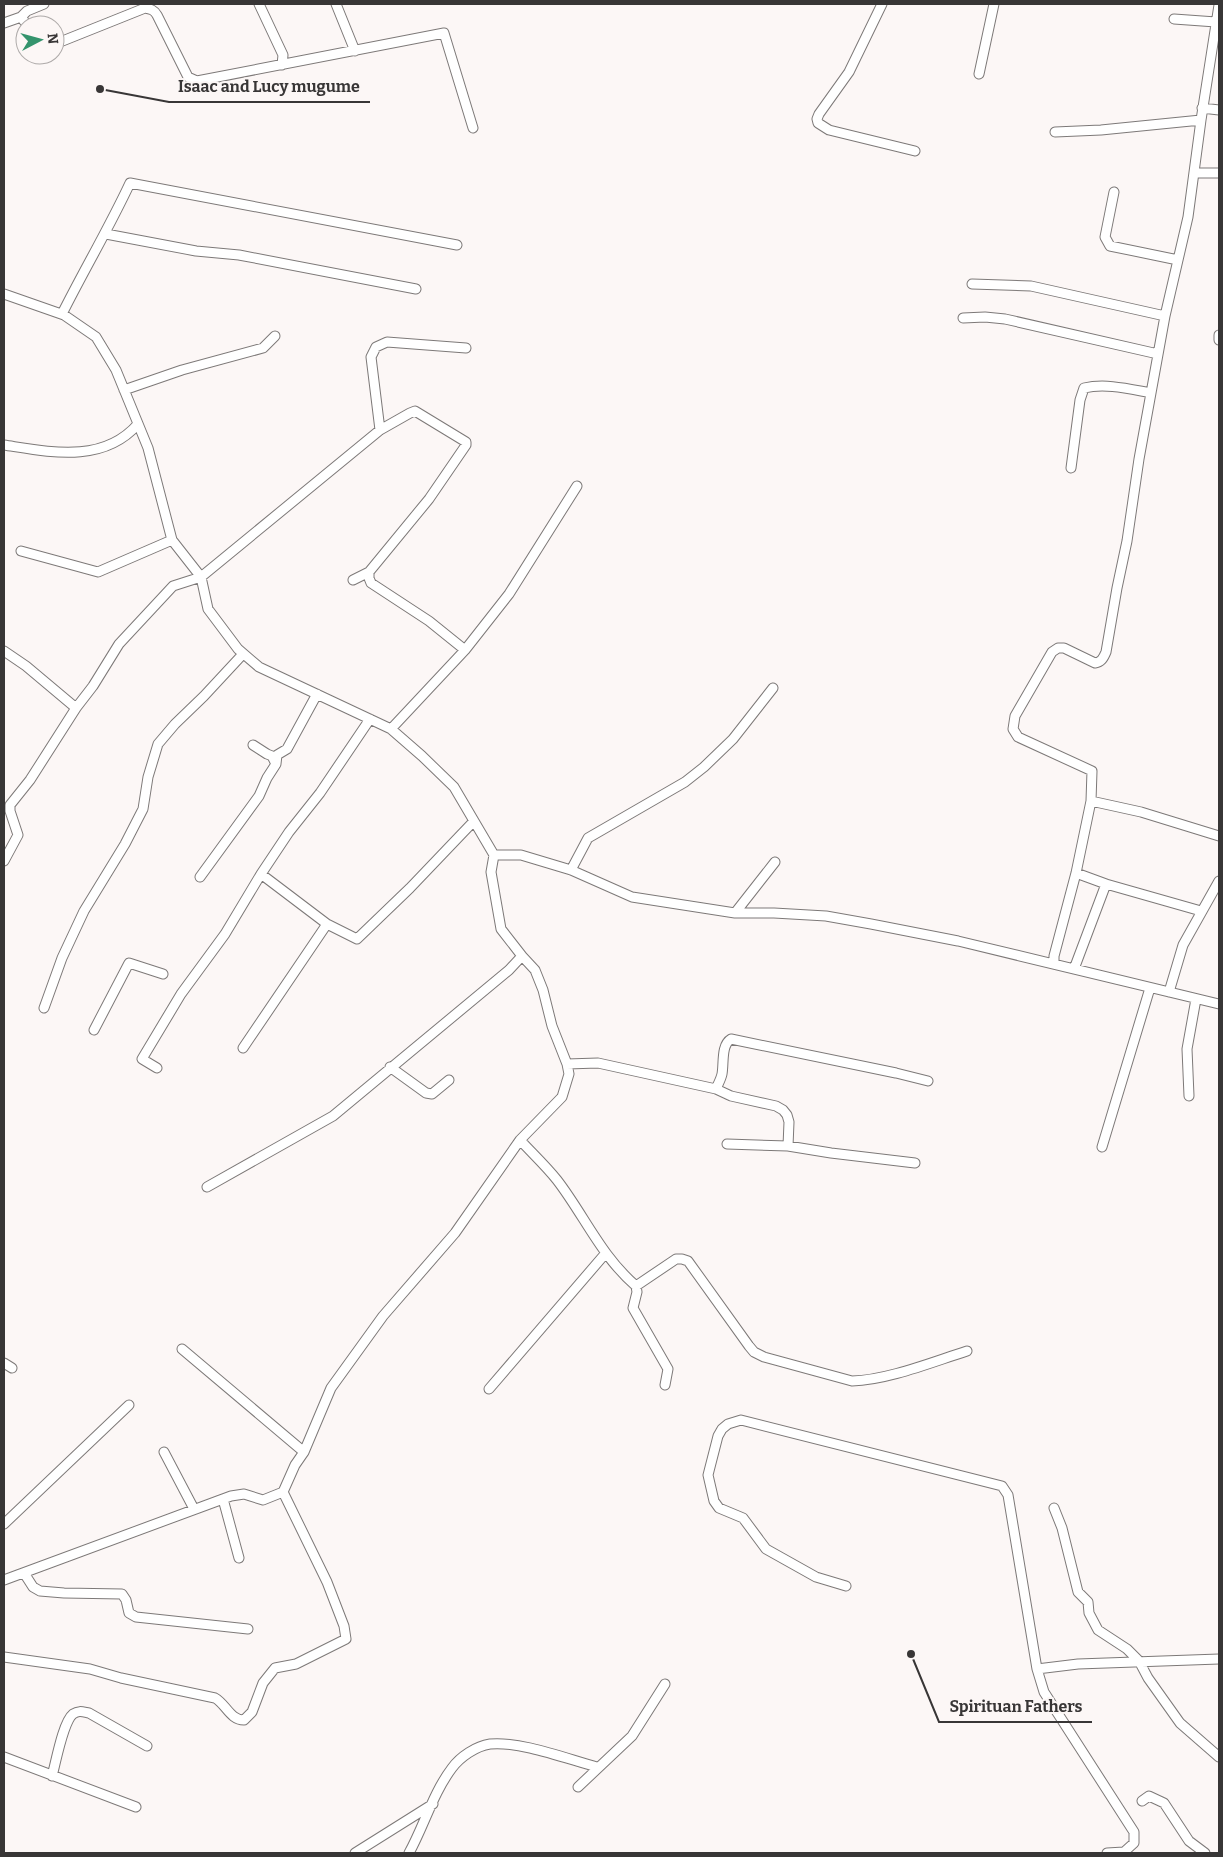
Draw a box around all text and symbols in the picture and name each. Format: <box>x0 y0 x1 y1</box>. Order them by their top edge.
north arrow <box>15 15 65 65</box>
text: N <box>43 32 61 45</box>
callout: Isaac and Lucy mugume <box>169 71 370 102</box>
text: Isaac and Lucy mugume <box>178 77 360 96</box>
callout: Spirituan Fathers <box>939 1691 1092 1722</box>
text: Spirituan Fathers <box>949 1697 1083 1716</box>

